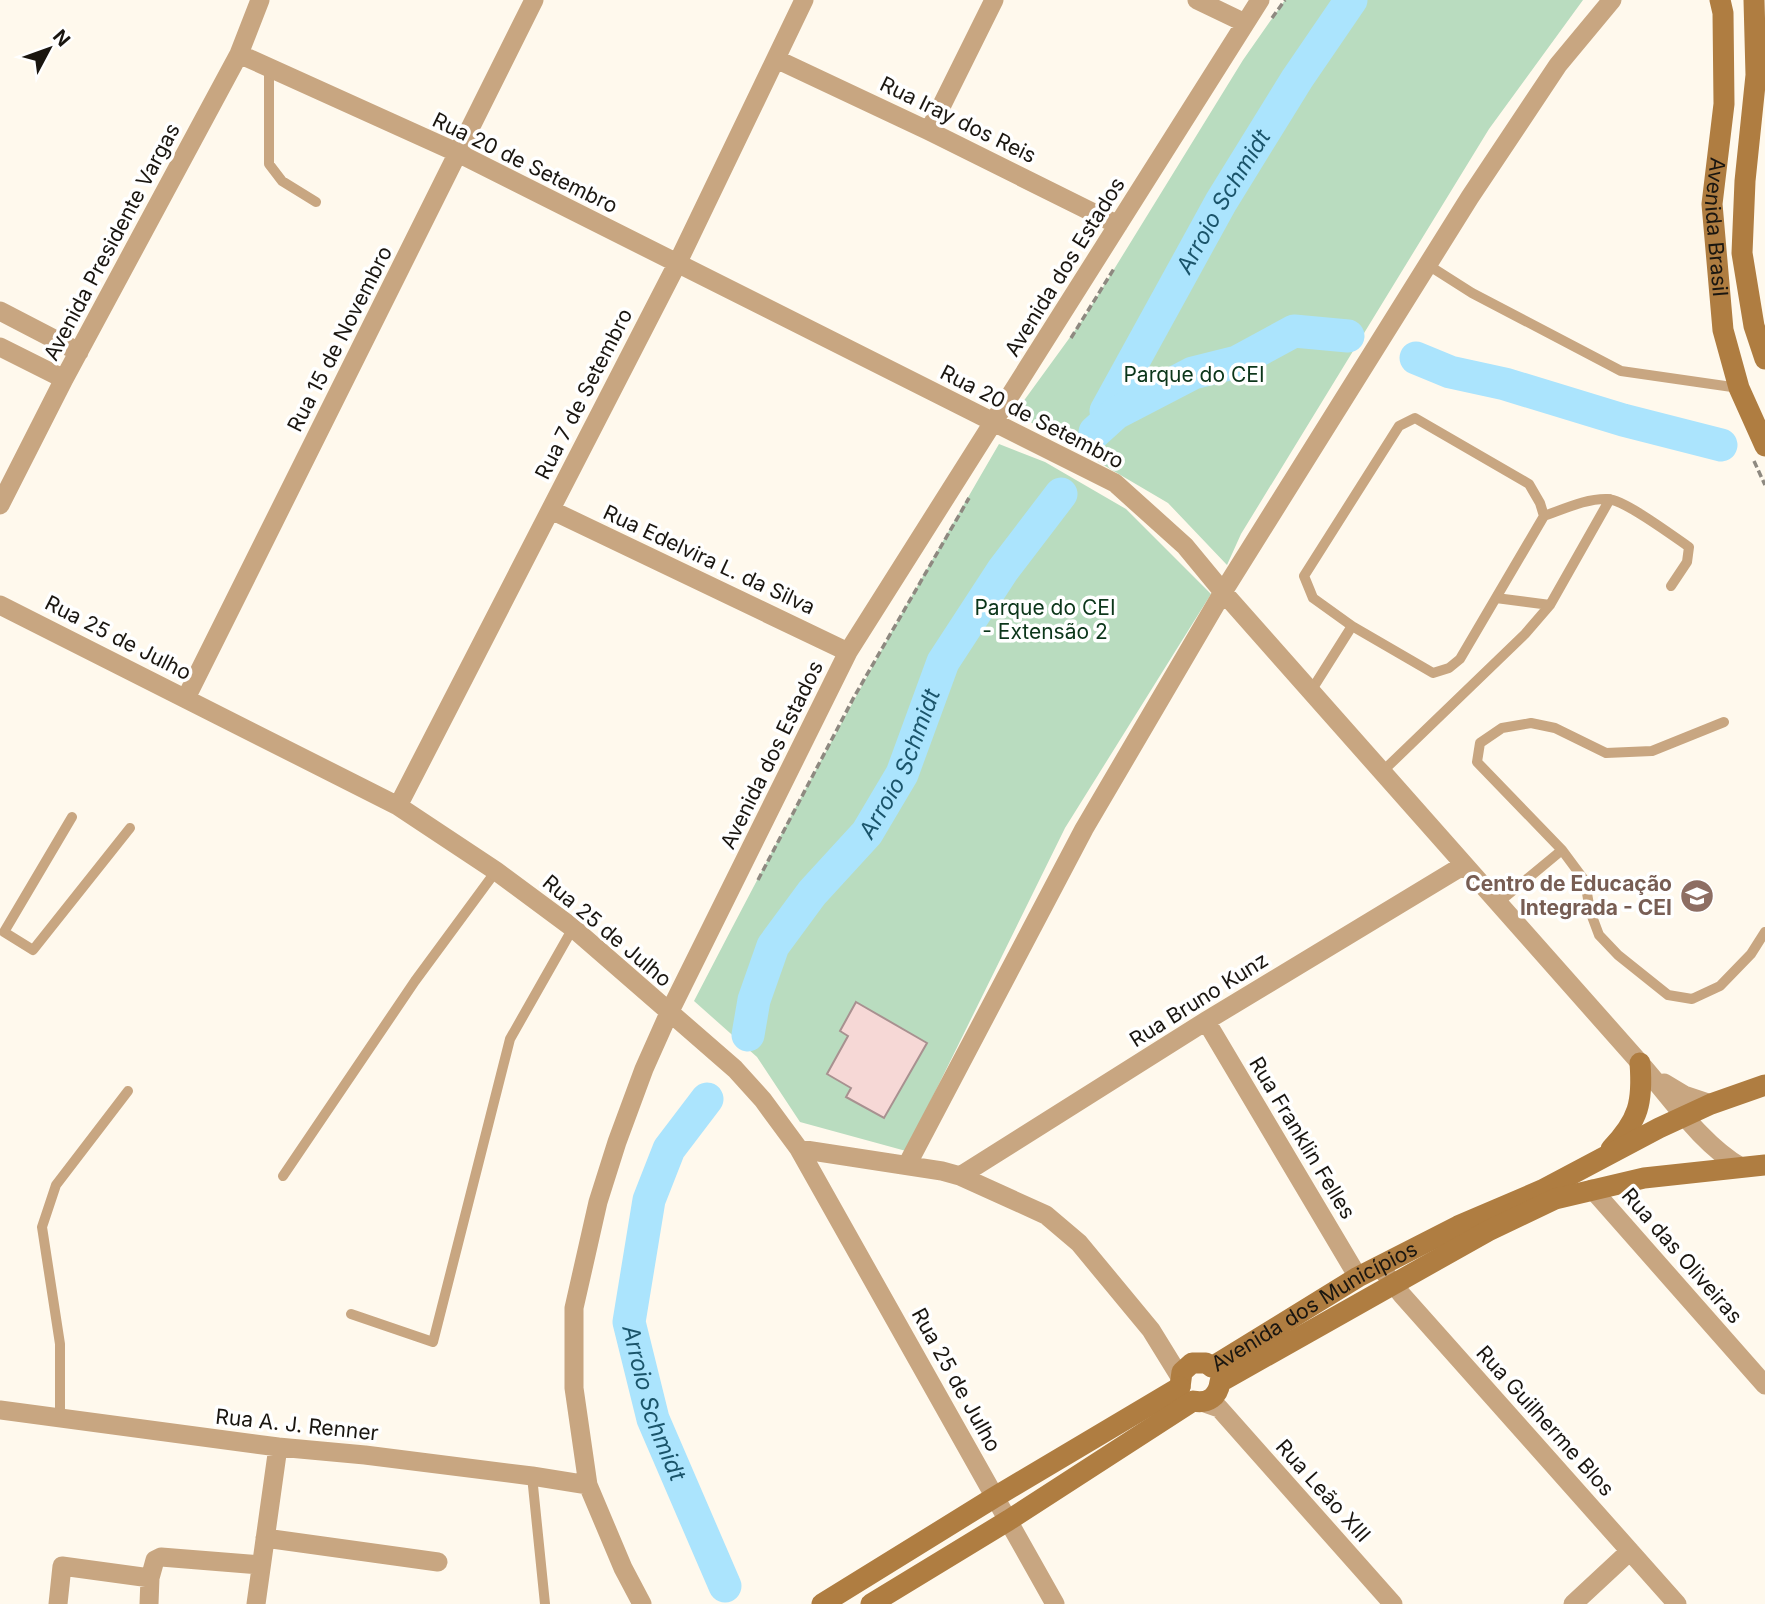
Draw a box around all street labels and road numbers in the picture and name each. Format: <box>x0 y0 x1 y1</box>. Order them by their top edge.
street label: Rua Iray dos Reis <box>876 71 1040 168</box>
street label: Rua 20 de Setembro <box>429 107 622 218</box>
street label: Avenida Presidente Vargas <box>38 119 185 365</box>
street label: Avenida Brasil <box>1700 156 1733 297</box>
street label: Avenida dos Estados <box>999 173 1130 361</box>
street label: Rua 15 de Novembro <box>282 242 397 436</box>
street label: Rua 7 de Setembro <box>530 304 637 483</box>
street label: Rua 20 de Setembro <box>936 359 1128 474</box>
street label: Rua Edelvira L. da Silva <box>599 499 819 620</box>
street label: Rua 25 de Julho <box>41 590 195 685</box>
street label: Avenida dos Estados <box>715 657 828 853</box>
street label: Rua 25 de Julho <box>538 869 677 992</box>
street label: Rua Bruno Kunz <box>1125 947 1273 1052</box>
street label: Rua Franklin Felles <box>1244 1052 1361 1223</box>
street label: Rua das Oliveiras <box>1617 1183 1748 1328</box>
street label: Avenida dos Municípios <box>1206 1236 1421 1376</box>
street label: Rua 25 de Julho <box>907 1303 1006 1456</box>
street label: Rua Guilherme Blos <box>1471 1340 1620 1501</box>
street label: Rua A. J. Renner <box>214 1404 380 1446</box>
street label: Rua Leão XIII <box>1271 1434 1376 1547</box>

